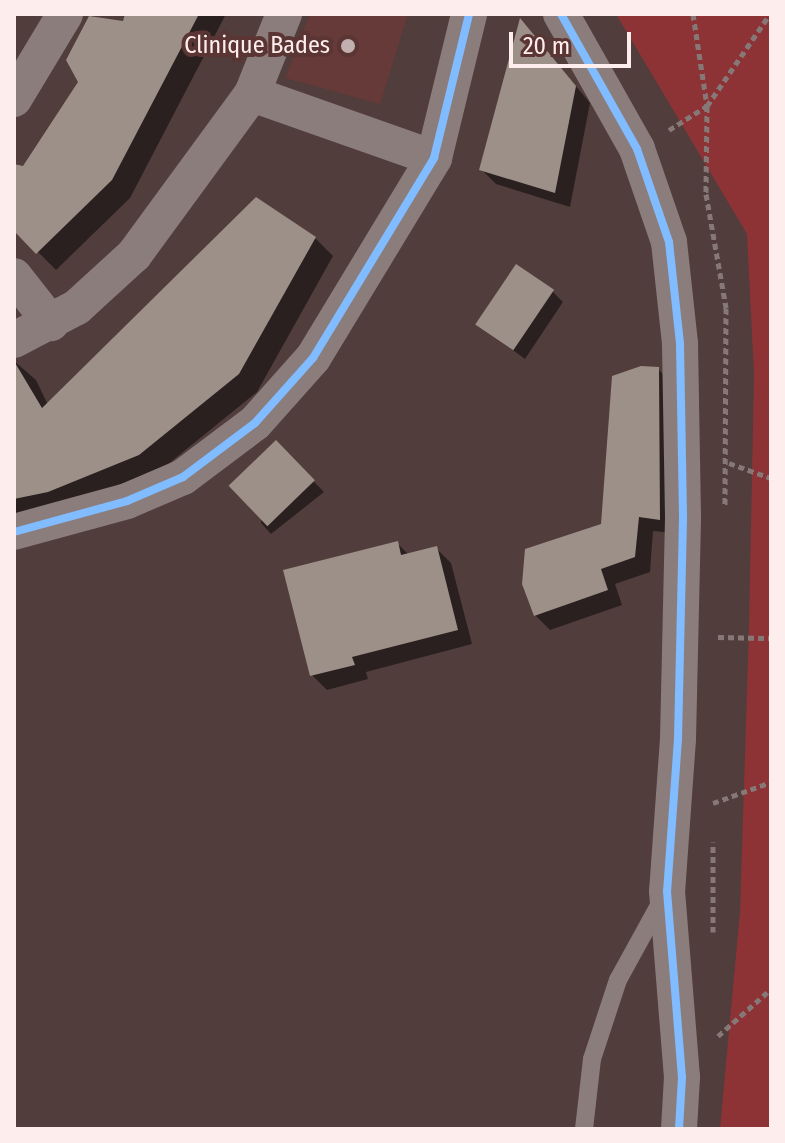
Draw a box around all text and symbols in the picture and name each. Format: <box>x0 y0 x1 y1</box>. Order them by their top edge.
scale bar <box>513 16 635 66</box>
place label: Clinique Bades <box>184 32 330 60</box>
text: 20 m <box>523 32 570 60</box>
marker: Clinique Bades <box>337 35 359 57</box>

